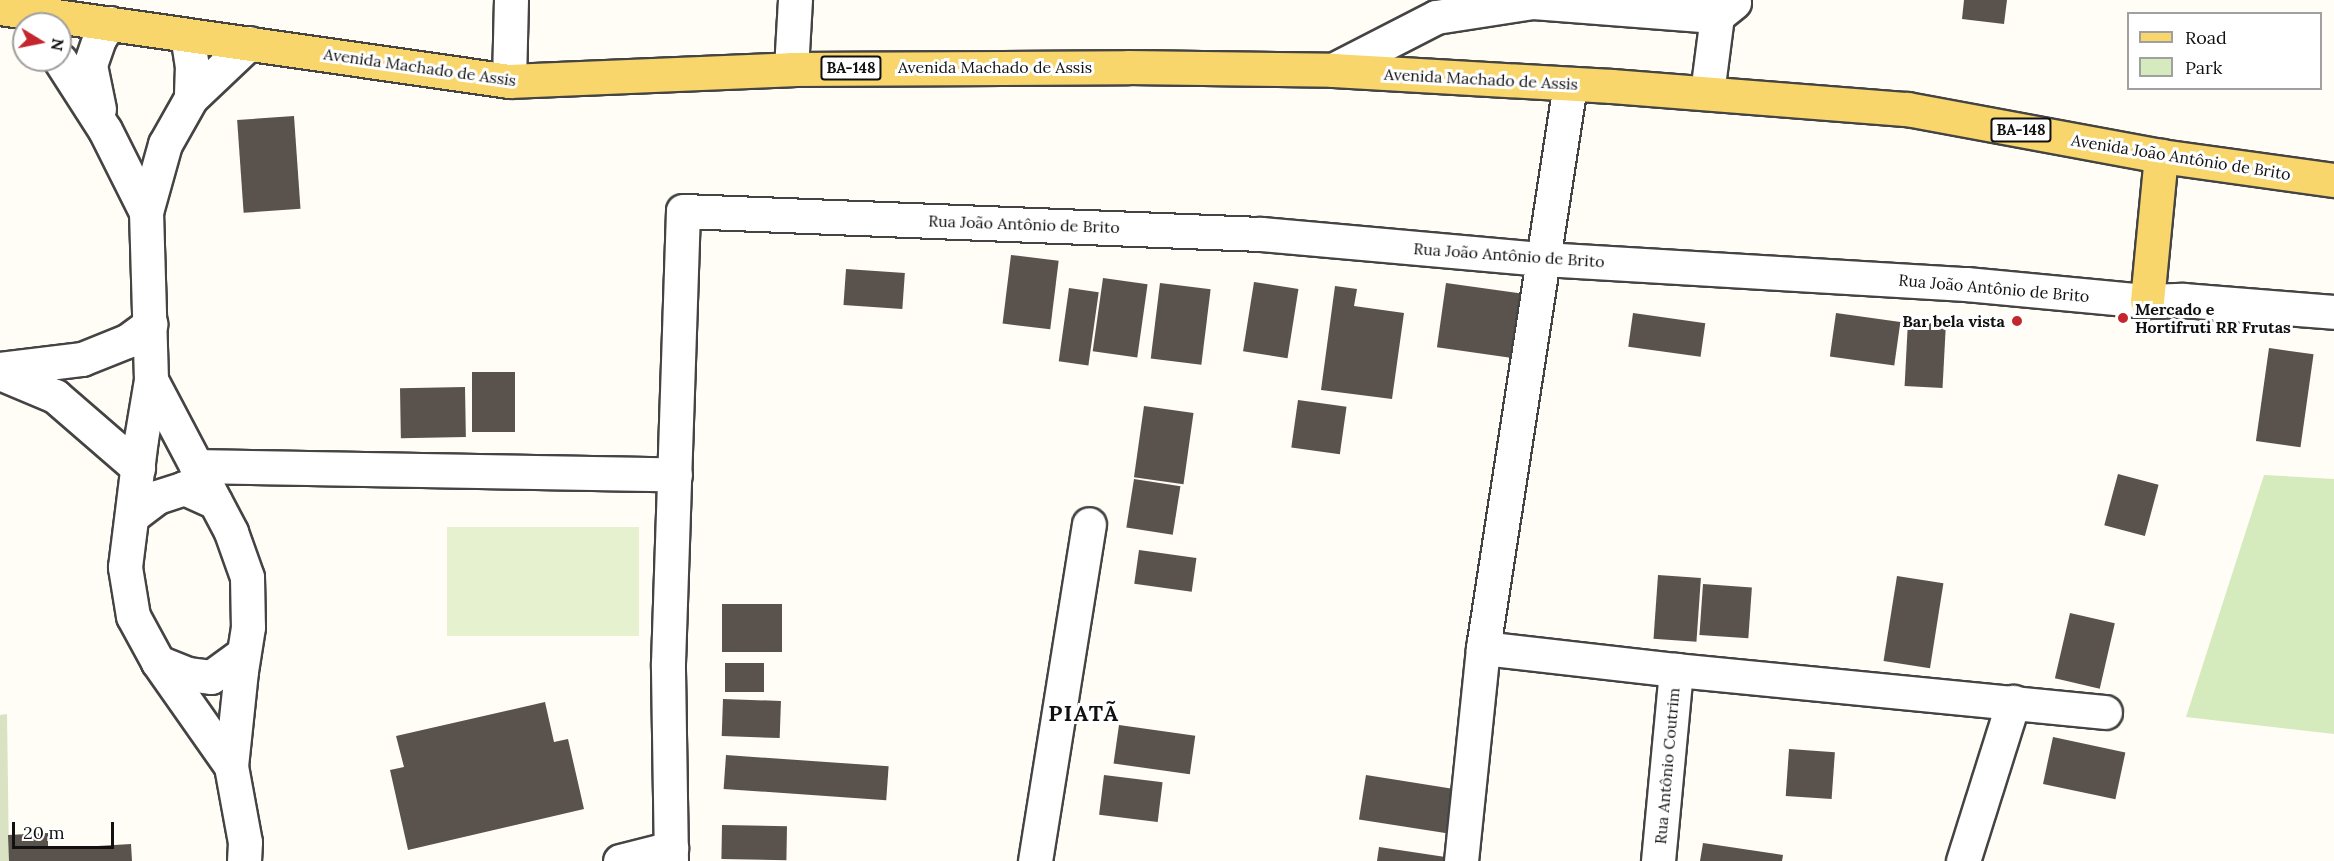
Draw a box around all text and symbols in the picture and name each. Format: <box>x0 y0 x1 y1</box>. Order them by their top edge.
north arrow <box>12 12 72 72</box>
legend <box>2127 12 2322 90</box>
text: Road <box>2185 26 2227 49</box>
text: N <box>47 37 69 53</box>
street label: Avenida Machado de Assis <box>322 44 518 90</box>
road number: BA-148 <box>820 56 882 80</box>
text: Park <box>2185 56 2222 79</box>
street label: Avenida Machado de Assis <box>898 57 1092 77</box>
street label: Avenida Machado de Assis <box>1384 64 1578 94</box>
road number: BA-148 <box>1990 118 2052 142</box>
street label: Avenida João Antônio de Brito <box>2070 130 2292 184</box>
street label: Rua João Antônio de Brito <box>928 211 1120 237</box>
street label: Rua João Antônio de Brito <box>1413 239 1605 271</box>
street label: Rua João Antônio de Brito <box>1898 270 2090 306</box>
place label: Mercado e Hortifruti RR Frutas <box>2135 299 2291 337</box>
place label: Bar bela vista <box>1902 311 2005 331</box>
marker: Mercado e Hortifruti RR Frutas <box>2116 311 2130 325</box>
marker: Bar bela vista <box>2010 314 2024 328</box>
street label: Rua Antônio Coutrim <box>1651 687 1683 845</box>
district label: PIATÃ <box>1048 701 1120 727</box>
scale bar <box>15 810 117 848</box>
text: 20 m <box>23 821 65 844</box>

